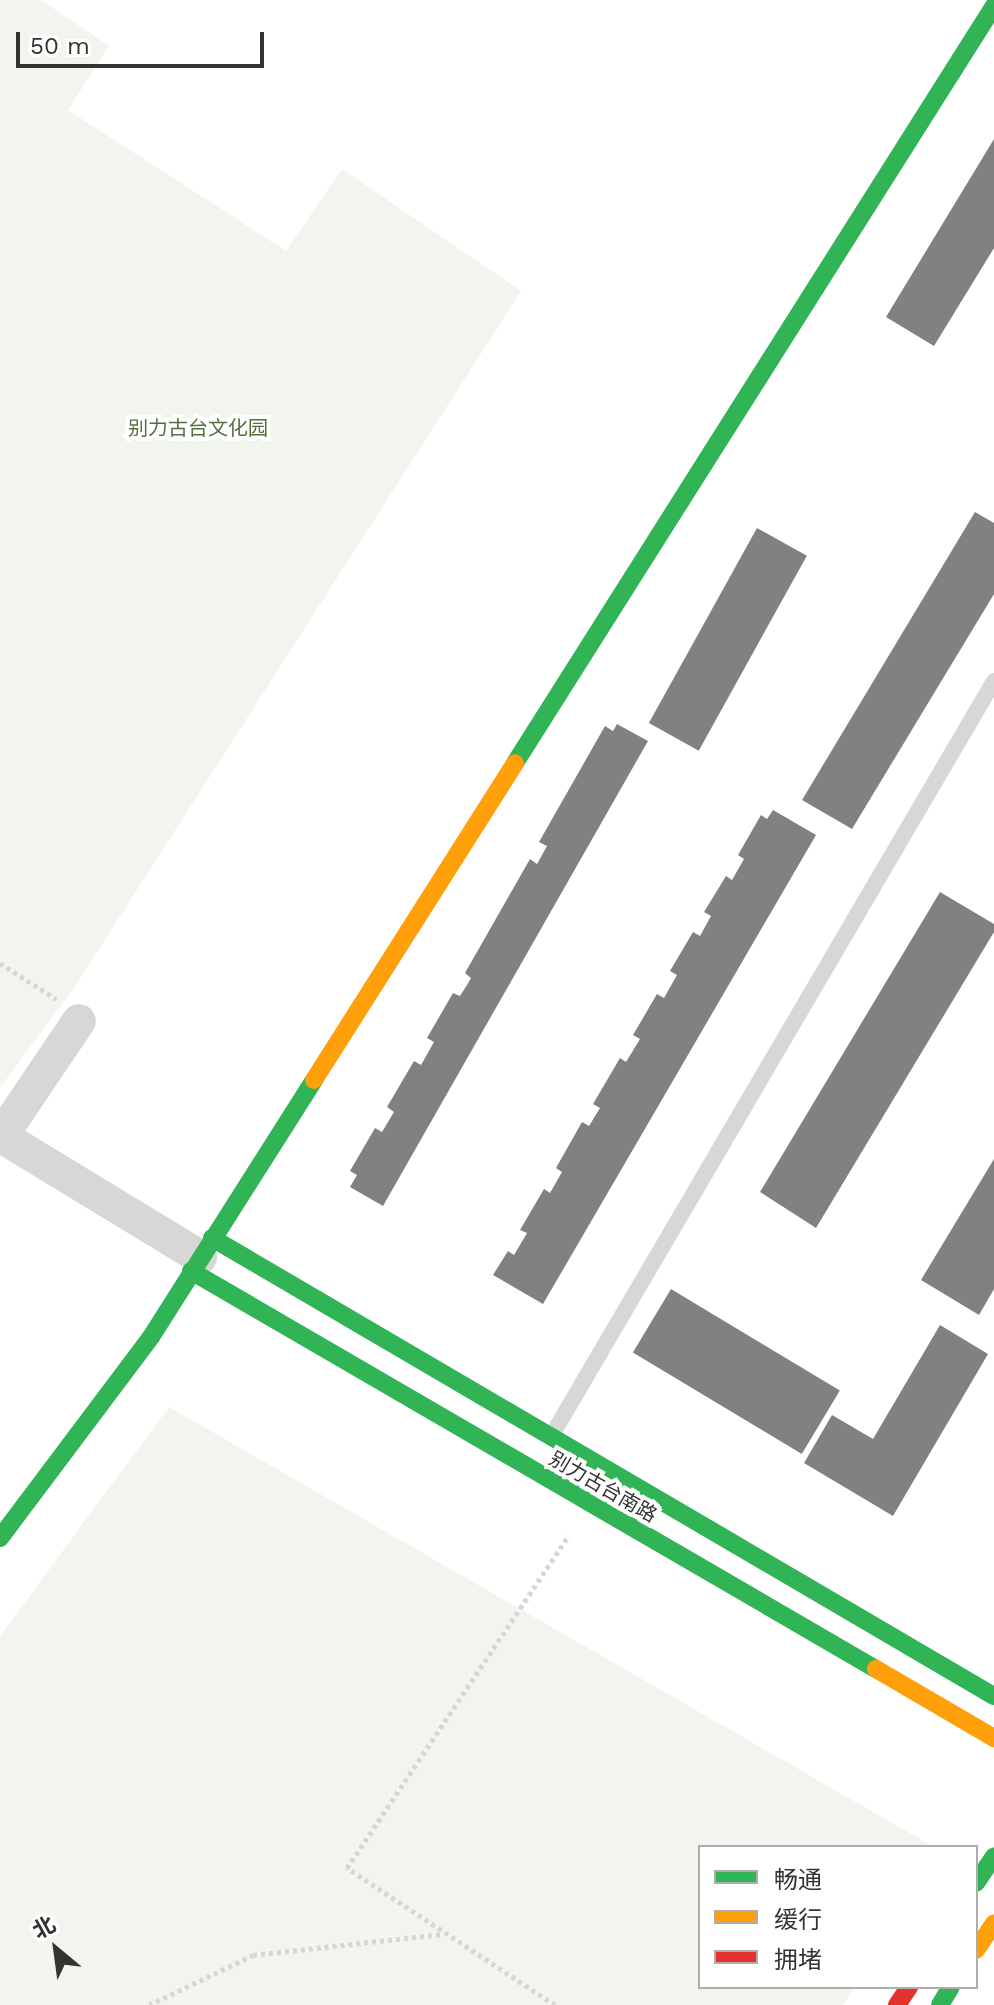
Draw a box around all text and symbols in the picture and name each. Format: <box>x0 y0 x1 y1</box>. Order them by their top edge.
scale bar <box>20 16 268 66</box>
text: 50 m <box>30 32 90 60</box>
park label: 别力古台文化园 <box>128 416 268 440</box>
street label: 别力古台南路 <box>545 1447 661 1527</box>
legend <box>698 1845 978 1989</box>
text: 畅通 <box>774 1866 822 1894</box>
text: 缓行 <box>774 1906 822 1934</box>
north arrow <box>16 1909 96 1989</box>
text: 北 <box>28 1911 60 1944</box>
text: 拥堵 <box>774 1946 822 1974</box>

